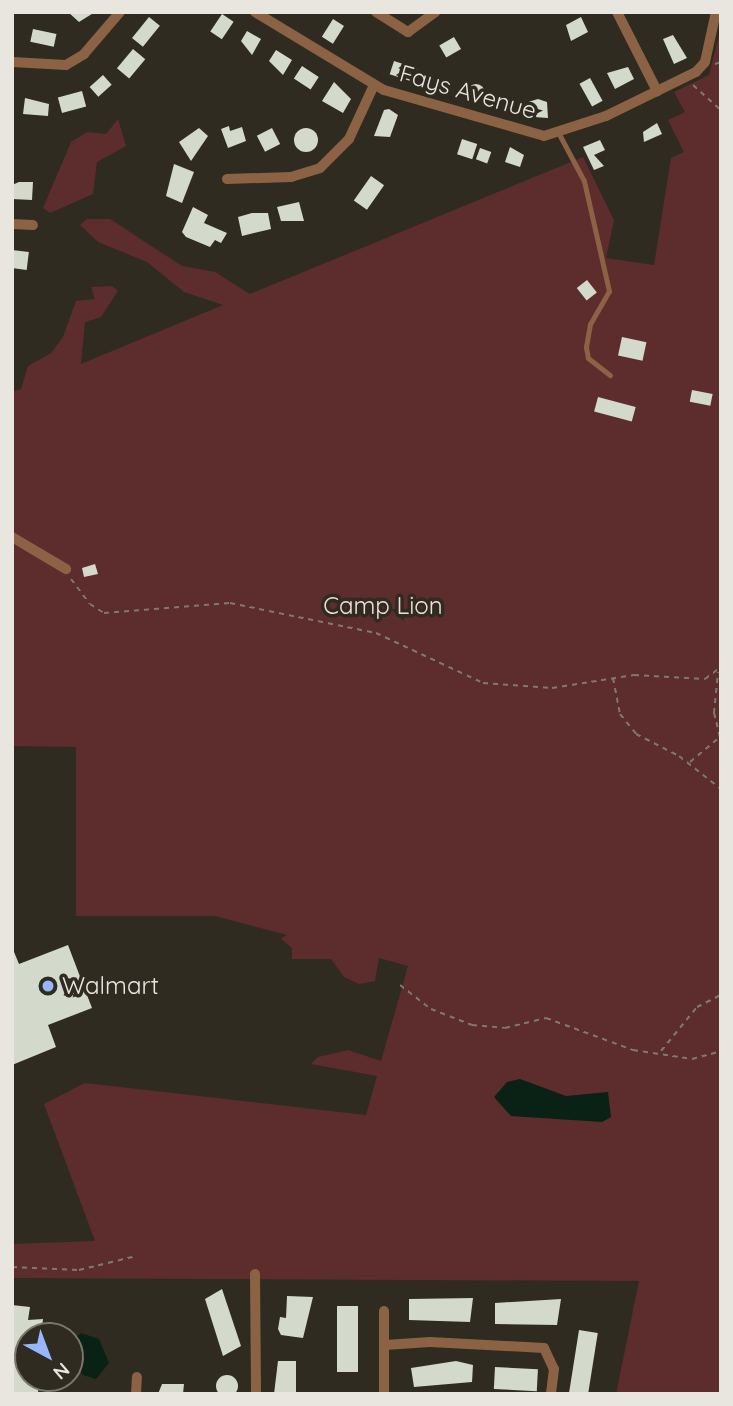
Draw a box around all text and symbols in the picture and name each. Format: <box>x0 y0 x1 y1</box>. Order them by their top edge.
street label: Fays Avenue <box>396 59 540 125</box>
park label: Camp Lion <box>323 592 443 620</box>
place label: Walmart <box>62 972 159 1000</box>
marker: Walmart <box>40 978 56 994</box>
north arrow <box>14 1322 84 1392</box>
text: N <box>48 1358 75 1385</box>

